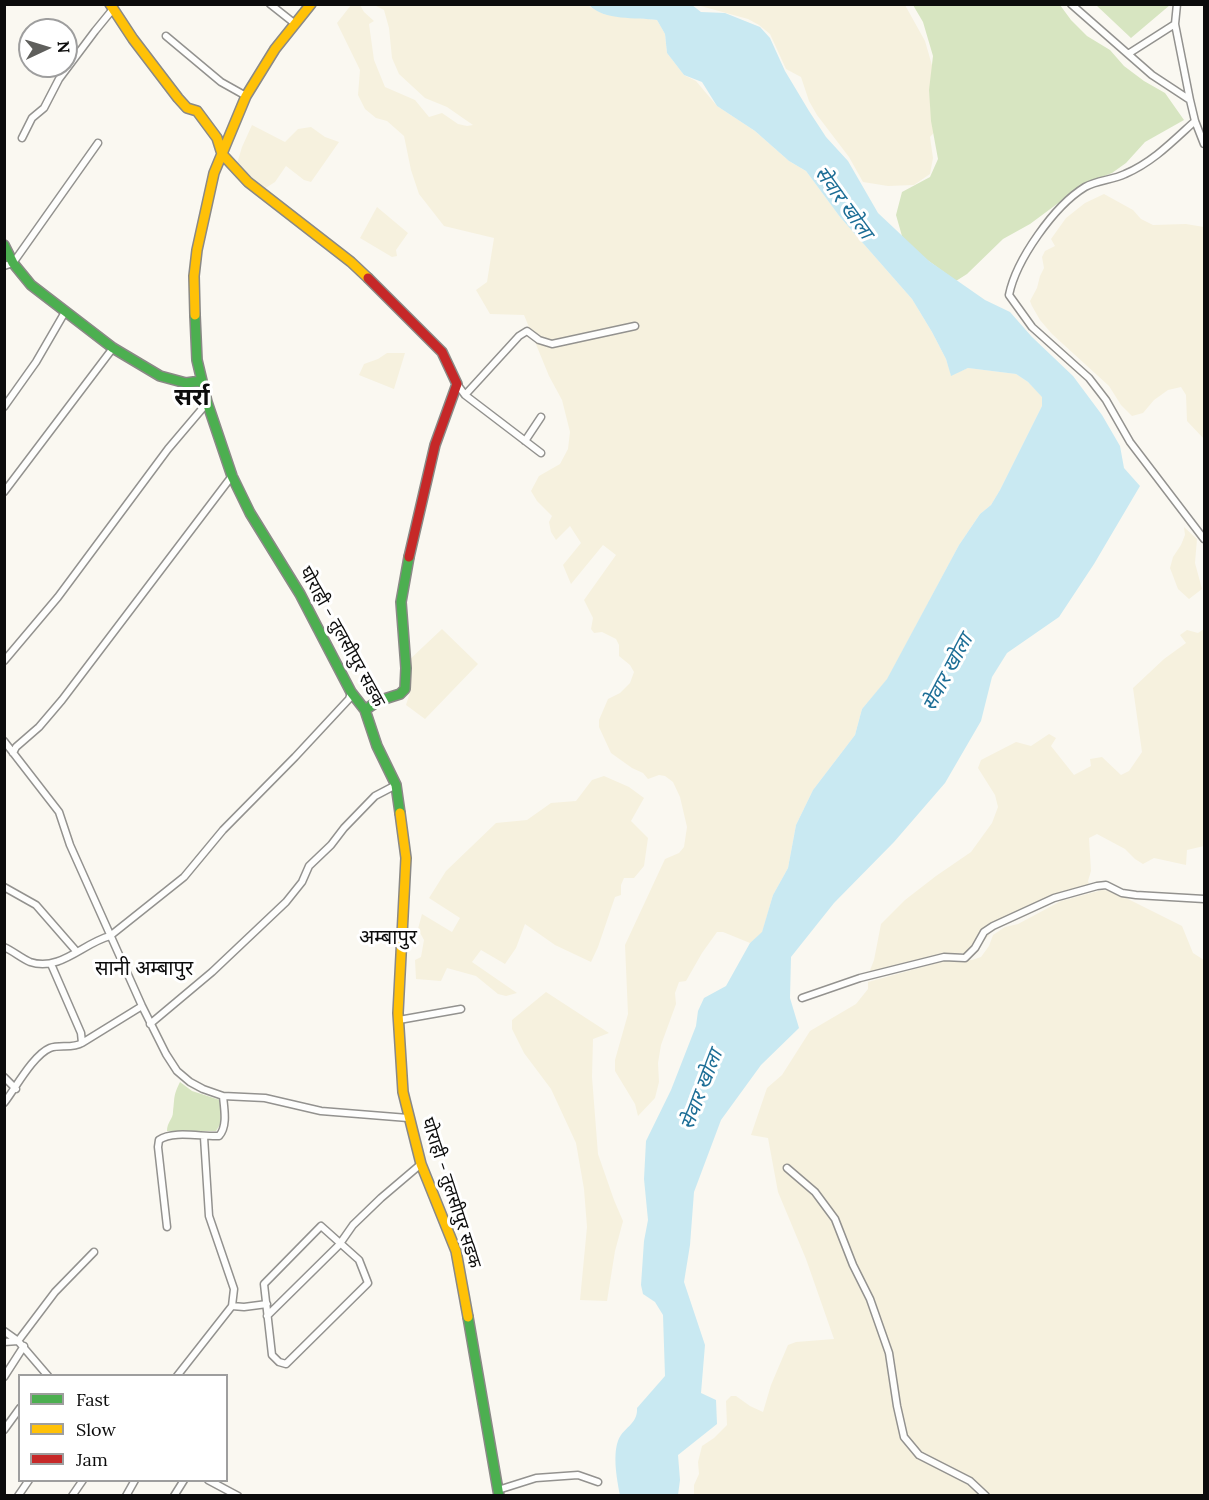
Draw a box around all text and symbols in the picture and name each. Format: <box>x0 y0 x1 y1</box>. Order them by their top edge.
north arrow <box>18 18 78 78</box>
text: N <box>54 40 74 54</box>
water label: सेवार खोला <box>809 162 877 244</box>
district label: सर्रा <box>174 384 210 412</box>
street label: घोराही - तुलसीपुर सडक <box>294 563 390 711</box>
water label: सेवार खोला <box>918 630 978 716</box>
district label: अम्बापुर <box>359 926 417 950</box>
district label: सानी अम्बापुर <box>95 957 193 981</box>
water label: सेवार खोला <box>676 1047 728 1133</box>
street label: घोराही - तुलसीपुर सडक <box>416 1115 486 1271</box>
legend <box>18 1374 228 1482</box>
text: Fast <box>76 1388 110 1411</box>
text: Slow <box>76 1418 116 1441</box>
text: Jam <box>76 1448 108 1471</box>

